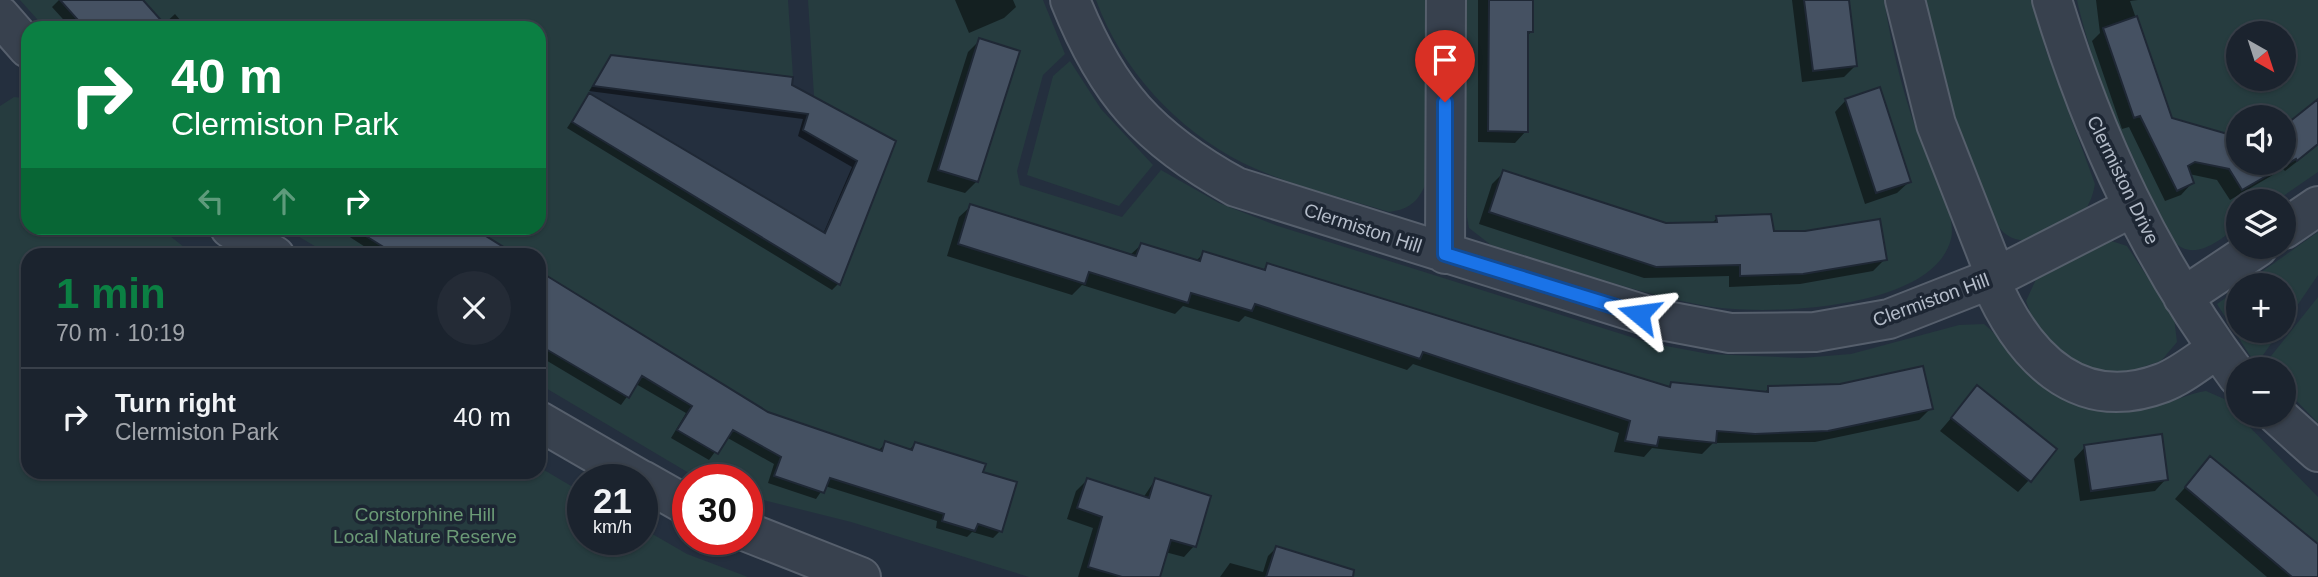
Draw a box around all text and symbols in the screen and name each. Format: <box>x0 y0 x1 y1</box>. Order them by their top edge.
north arrow <box>2226 21 2296 91</box>
map controls <box>2226 21 2296 427</box>
pin <box>1415 30 1475 102</box>
icon: arrive <box>1426 41 1464 79</box>
icon: right <box>56 49 147 140</box>
text: 40 m <box>171 49 283 103</box>
button: sound <box>2226 105 2296 175</box>
text: Clermiston Park <box>171 106 399 142</box>
street label: Clermiston Drive <box>2083 112 2163 248</box>
icon: left <box>192 182 230 220</box>
icon: ahead <box>265 182 303 220</box>
icon: right <box>338 182 376 220</box>
button: layers <box>2226 189 2296 259</box>
street label: Clermiston Hill <box>1302 199 1424 257</box>
street label: Clermiston Hill <box>1870 269 1992 331</box>
text: 1 min <box>56 270 166 317</box>
button: close <box>437 271 511 345</box>
button: + <box>2226 273 2296 343</box>
position arrow <box>1602 277 1676 351</box>
text: 70 m · 10:19 <box>56 320 185 346</box>
button: − <box>2226 357 2296 427</box>
text: Turn right <box>115 388 236 418</box>
icon: right <box>56 398 94 436</box>
text: 40 m <box>453 402 511 432</box>
text: Clermiston Park <box>115 419 279 445</box>
speed limit sign: 30 <box>672 464 763 555</box>
text: 21 <box>593 481 632 520</box>
park label: Corstorphine Hill Local Nature Reserve <box>333 504 517 547</box>
text: km/h <box>593 517 632 537</box>

